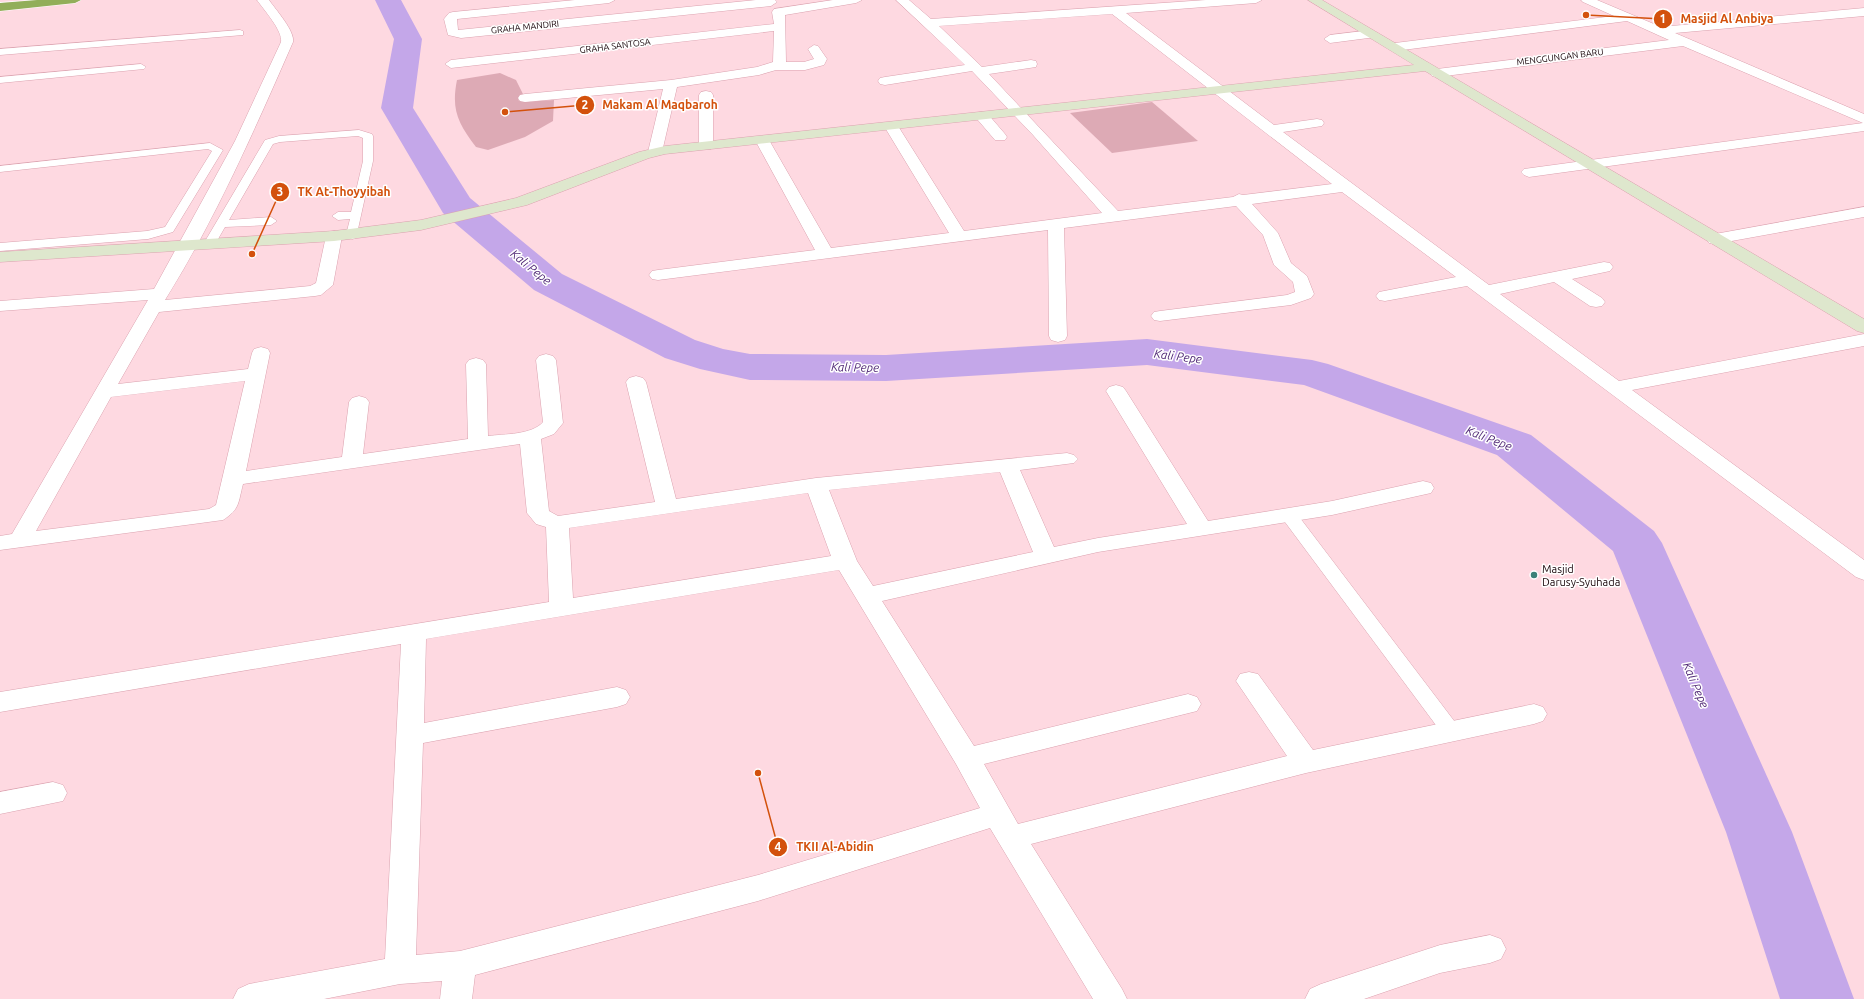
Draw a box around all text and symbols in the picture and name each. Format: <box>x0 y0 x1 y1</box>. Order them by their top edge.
callout: Masjid Al Anbiya <box>1653 7 1782 31</box>
text: 1 <box>1660 12 1666 25</box>
text: Masjid Al Anbiya <box>1680 12 1774 25</box>
street label: GRAHA MANDIRI <box>490 18 560 36</box>
street label: GRAHA SANTOSA <box>579 37 651 55</box>
street label: MENGGUNGAN BARU <box>1516 47 1604 67</box>
callout: Makam Al Maqbaroh <box>575 93 726 117</box>
text: 2 <box>582 98 589 111</box>
text: Makam Al Maqbaroh <box>602 98 718 111</box>
callout: TK At-Thoyyibah <box>270 180 399 204</box>
text: 3 <box>277 185 283 198</box>
text: TK At-Thoyyibah <box>297 185 391 198</box>
water label: Kali Pepe <box>508 247 554 287</box>
water label: Kali Pepe <box>1153 347 1203 365</box>
water label: Kali Pepe <box>831 360 879 374</box>
water label: Kali Pepe <box>1464 423 1514 453</box>
place label: Masjid Darusy-Syuhada <box>1542 563 1620 588</box>
marker: Masjid Darusy-Syuhada <box>1529 570 1539 580</box>
water label: Kali Pepe <box>1681 660 1711 710</box>
callout: TKII Al-Abidin <box>768 835 882 859</box>
text: 4 <box>775 840 782 853</box>
text: TKII Al-Abidin <box>796 840 874 853</box>

